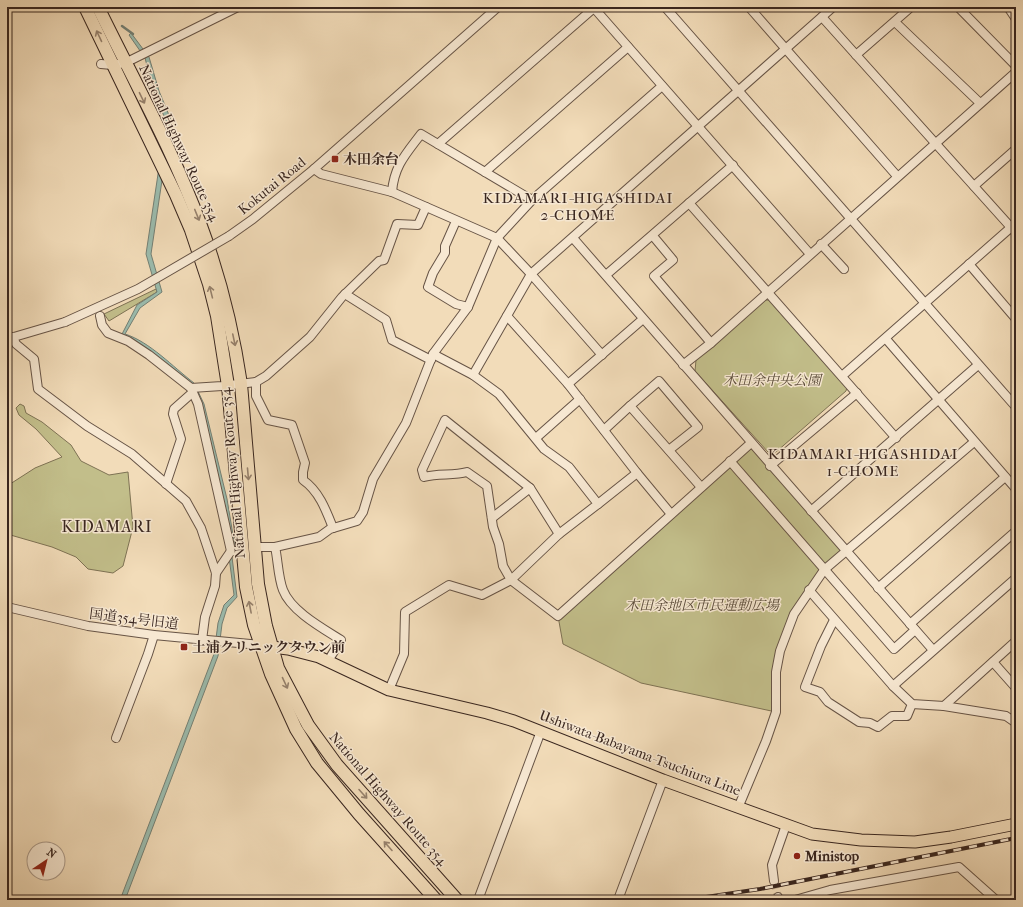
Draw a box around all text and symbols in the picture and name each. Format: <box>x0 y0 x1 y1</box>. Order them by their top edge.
one-way arrow <box>95 31 102 43</box>
street label: National Highway Route 354 <box>135 62 223 225</box>
one-way arrow <box>139 91 146 103</box>
place label: 木田余台 <box>343 151 399 168</box>
street label: Kokutai Road <box>235 153 309 218</box>
marker: 木田余台 <box>330 154 340 164</box>
district label: KIDAMARI-HIGASHIDAI 2-CHOME <box>483 189 673 224</box>
one-way arrow <box>194 209 201 221</box>
one-way arrow <box>206 286 214 299</box>
one-way arrow <box>230 333 238 346</box>
park label: 木田余中央公園 <box>723 372 823 389</box>
street label: National Highway Route 354 <box>217 386 249 559</box>
district label: KIDAMARI-HIGASHIDAI 1-CHOME <box>768 445 958 480</box>
one-way arrow <box>245 467 252 480</box>
district label: KIDAMARI <box>62 517 152 536</box>
park label: 木田余地区市民運動広場 <box>625 597 781 614</box>
one-way arrow <box>246 601 254 614</box>
street label: 国道354号旧道 <box>88 605 180 633</box>
place label: 土浦クリニックタウン前 <box>192 639 345 656</box>
marker: 土浦クリニックタウン前 <box>179 642 189 652</box>
one-way arrow <box>282 677 289 689</box>
street label: Ushiwata-Babayama-Tsuchiura Line <box>537 707 743 799</box>
street label: National Highway Route 354 <box>325 729 451 870</box>
one-way arrow <box>358 789 367 799</box>
north arrow <box>26 841 66 881</box>
one-way arrow <box>383 841 392 851</box>
text: N <box>44 845 59 861</box>
place label: Ministop <box>804 848 859 865</box>
marker: Ministop <box>792 851 802 861</box>

